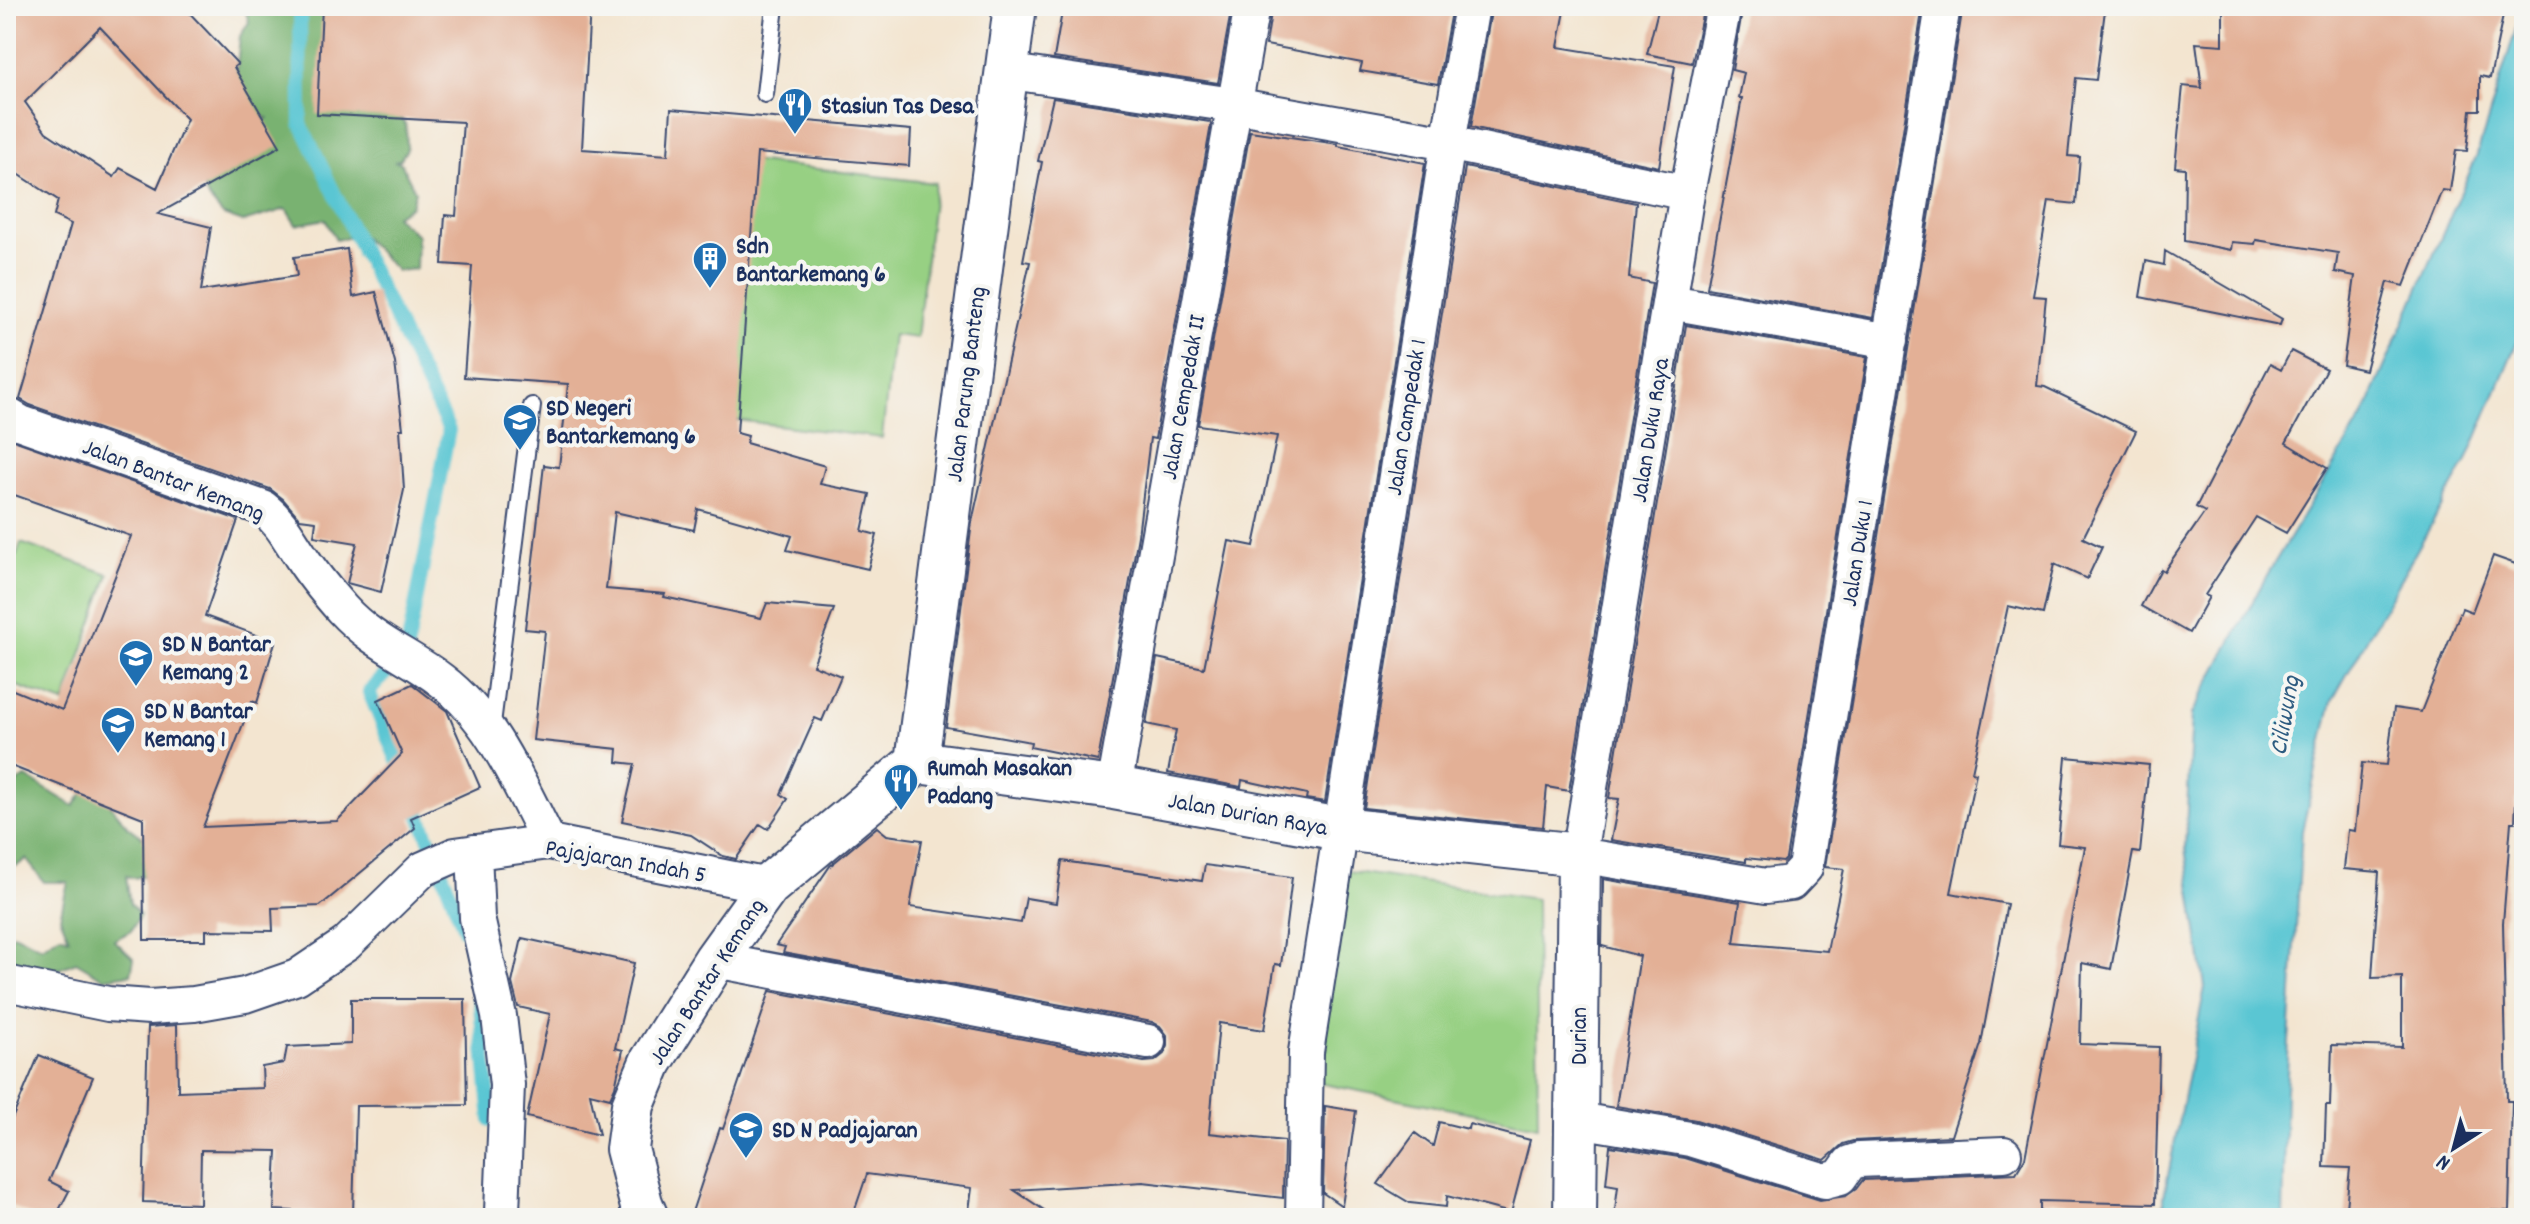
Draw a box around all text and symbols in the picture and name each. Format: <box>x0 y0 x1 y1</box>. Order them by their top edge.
restaurant icon: Stasiun Tas Desa <box>776 86 814 136</box>
place label: Stasiun Tas Desa <box>821 91 975 125</box>
place label: Sdn Bantarkemang 6 <box>736 231 886 293</box>
building icon: Sdn Bantarkemang 6 <box>691 240 729 290</box>
street label: Jalan Parung Banteng <box>939 285 997 484</box>
street label: Jalan Cempedak II <box>1154 312 1216 483</box>
street label: Jalan Campedak 1 <box>1379 337 1437 498</box>
street label: Jalan Duku Raya <box>1624 355 1680 505</box>
place label: SD Negeri Bantarkemang 6 <box>546 393 696 455</box>
school or university icon: SD Negeri Bantarkemang 6 <box>501 402 539 452</box>
street label: Jalan Bantar Kemang <box>77 431 269 532</box>
street label: Jalan Duku 1 <box>1834 498 1884 609</box>
place label: SD N Bantar Kemang 2 <box>162 629 272 691</box>
school or university icon: SD N Bantar Kemang 2 <box>117 638 155 688</box>
water label: Ciliwung <box>2261 671 2312 758</box>
place label: SD N Bantar Kemang 1 <box>144 696 254 758</box>
school or university icon: SD N Bantar Kemang 1 <box>99 705 137 755</box>
place label: Rumah Masakan Padang <box>927 753 1072 815</box>
restaurant icon: Rumah Masakan Padang <box>882 762 920 812</box>
street label: Jalan Durian Raya <box>1165 785 1331 847</box>
street label: Pajajaran Indah 5 <box>542 832 709 894</box>
street label: Jalan Bantar Kemang <box>642 893 775 1073</box>
street label: Durian <box>1564 1007 1598 1065</box>
north arrow <box>2414 1108 2494 1188</box>
school or university icon: SD N Padjajaran <box>727 1110 765 1160</box>
place label: SD N Padjajaran <box>772 1115 918 1149</box>
text: N <box>2431 1146 2458 1177</box>

